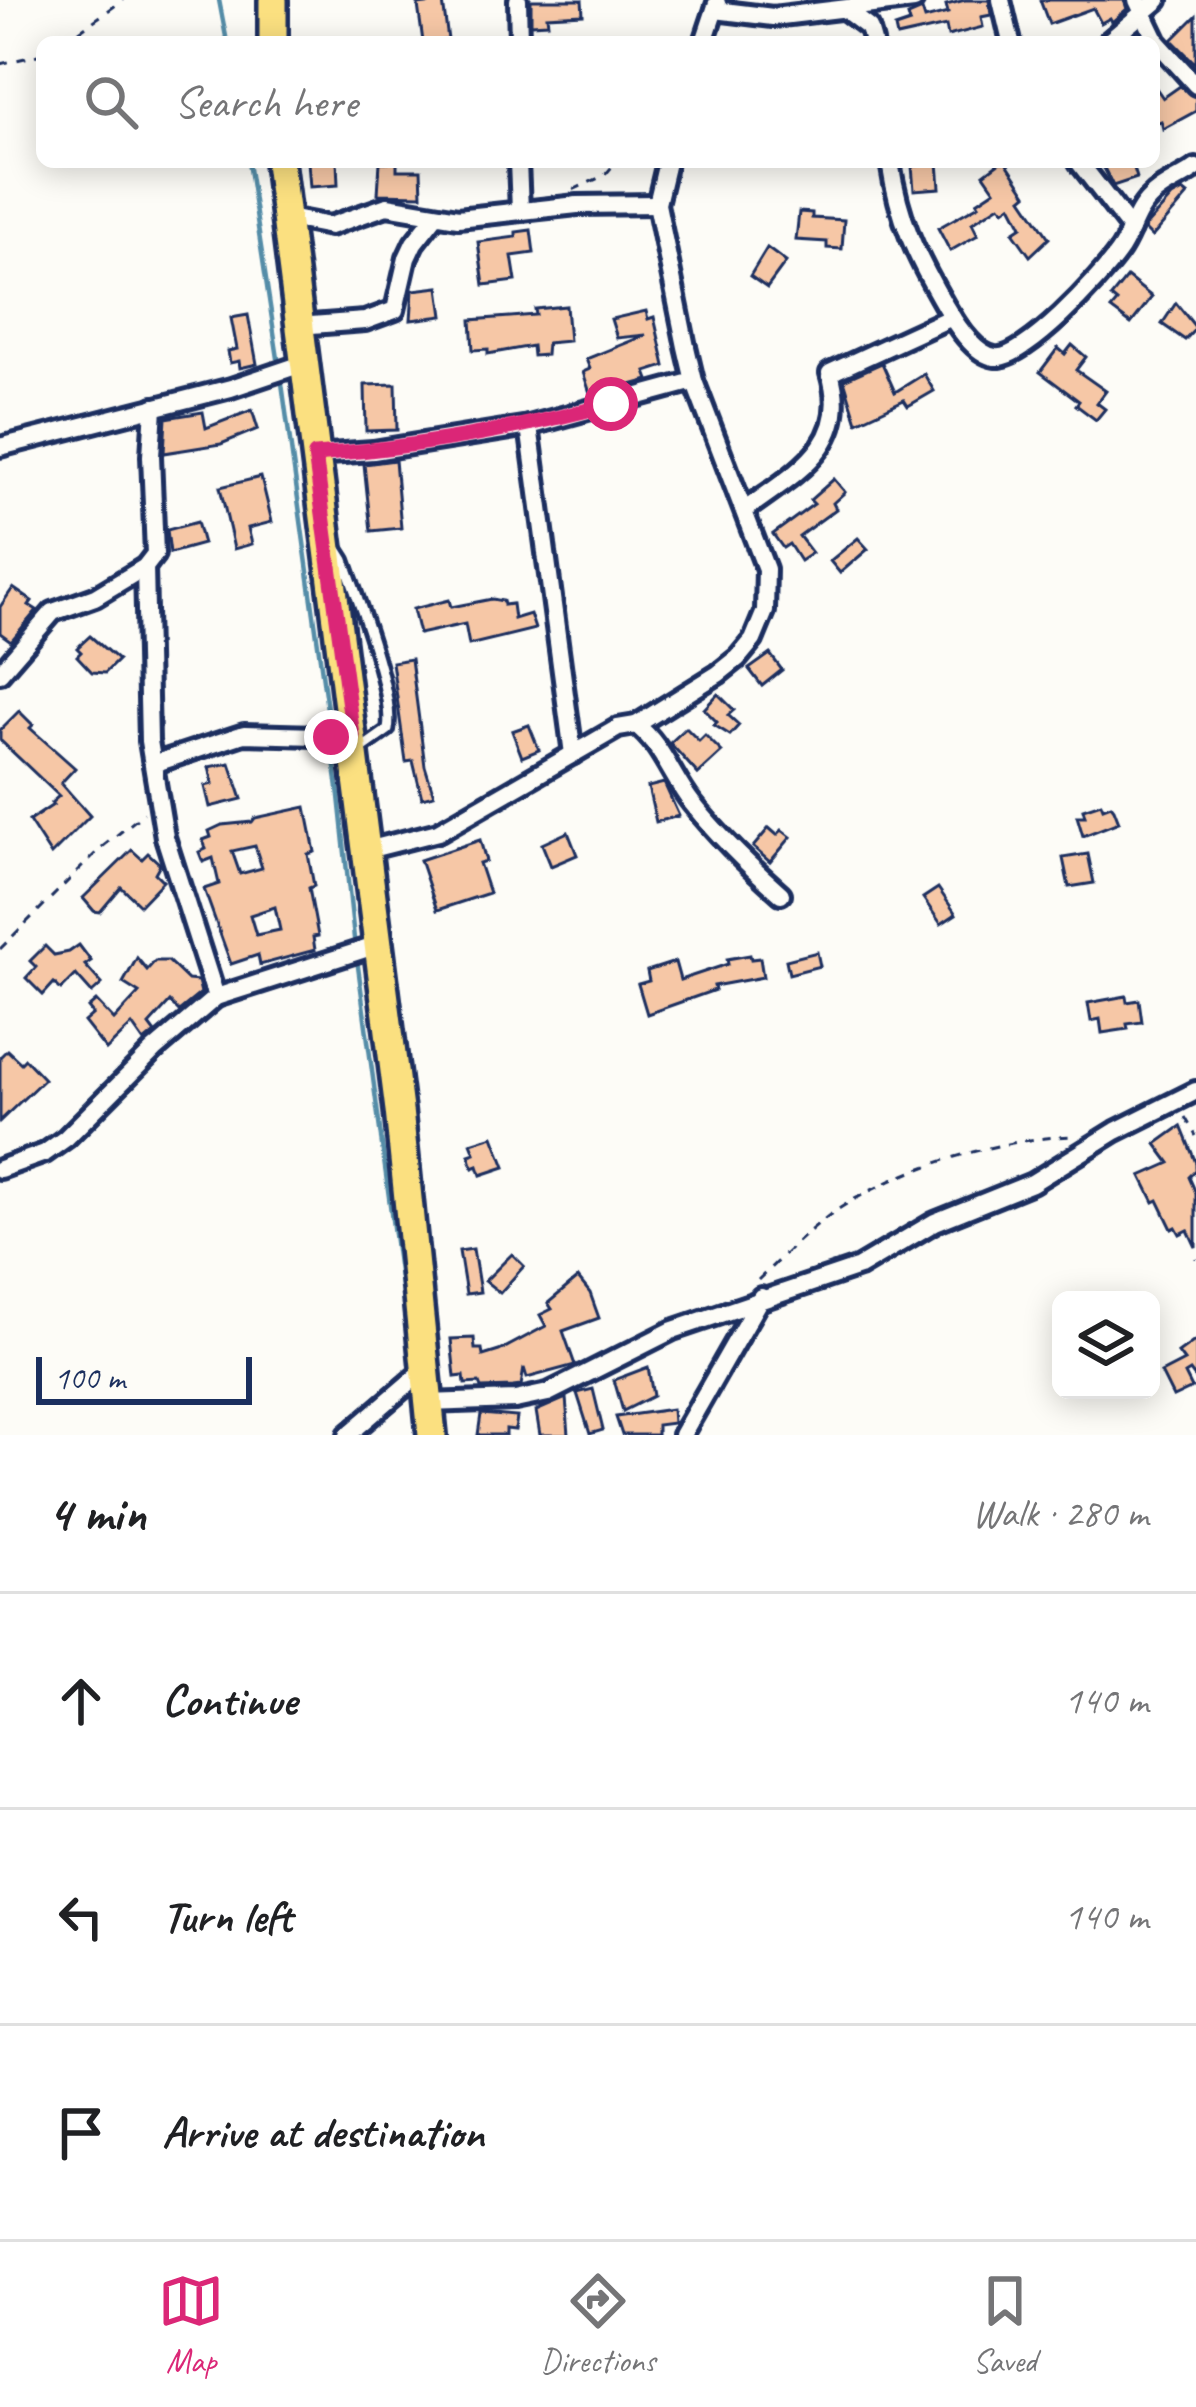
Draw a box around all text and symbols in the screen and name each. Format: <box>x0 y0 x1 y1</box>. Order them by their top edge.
search box <box>36 36 1160 168</box>
icon: search <box>78 69 144 135</box>
text: Search here <box>174 74 357 131</box>
route start <box>584 377 638 431</box>
route end <box>304 710 358 764</box>
map controls <box>1052 1291 1160 1399</box>
button: layers <box>1052 1291 1160 1399</box>
scale bar <box>36 1351 252 1404</box>
text: 100 m <box>54 1357 125 1399</box>
text: 4 min <box>48 1481 146 1545</box>
text: Walk · 280 m <box>972 1489 1148 1538</box>
icon: ahead <box>48 1668 114 1734</box>
text: Continue <box>162 1672 296 1729</box>
text: 140 m <box>1064 1676 1148 1725</box>
icon: left <box>48 1884 114 1950</box>
text: Turn left <box>162 1888 292 1945</box>
text: 140 m <box>1064 1892 1148 1941</box>
icon: arrive <box>48 2100 114 2166</box>
text: Arrive at destination <box>162 2104 484 2161</box>
tab: Map <box>158 2268 224 2382</box>
tab: Directions <box>541 2268 655 2382</box>
tab: Saved <box>972 2268 1038 2382</box>

